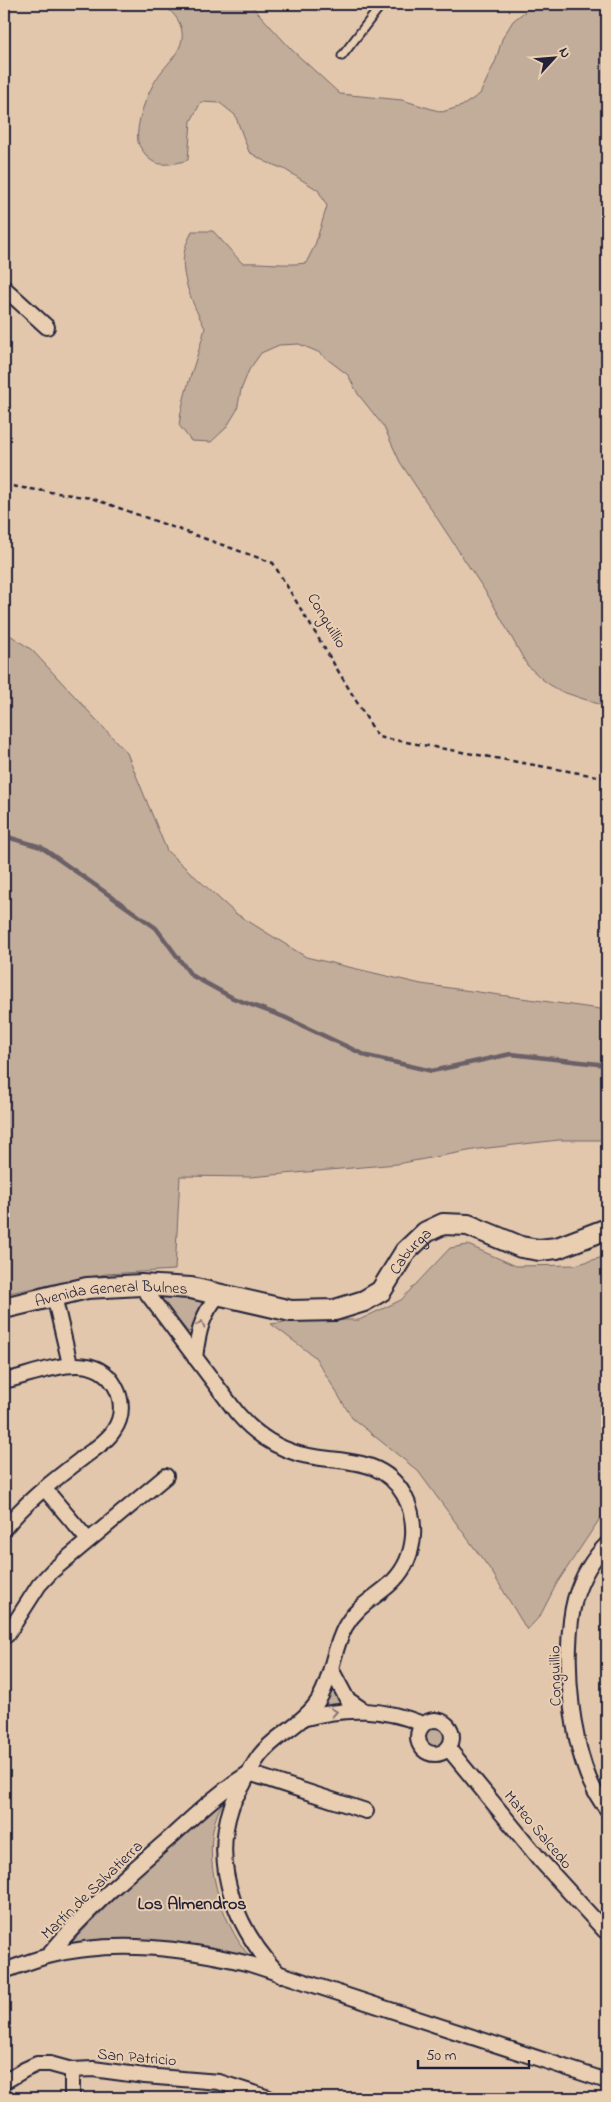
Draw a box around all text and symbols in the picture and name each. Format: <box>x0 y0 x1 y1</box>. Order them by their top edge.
north arrow <box>528 32 578 82</box>
text: N <box>553 44 576 62</box>
street label: Conguillio <box>300 589 352 653</box>
street label: Caburga <box>384 1223 438 1280</box>
street label: Avenida General Bulnes <box>33 1275 188 1314</box>
one-way arrow <box>196 1320 206 1329</box>
street label: Conguillio <box>543 1645 569 1707</box>
one-way arrow <box>330 1707 338 1718</box>
street label: Mateo Salcedo <box>497 1786 578 1875</box>
street label: Martín de Salvatierra <box>36 1835 149 1946</box>
district label: Los Almendros <box>138 1892 246 1918</box>
scale bar <box>418 2037 530 2069</box>
street label: San Patricio <box>96 2043 177 2073</box>
text: 50 m <box>426 2045 457 2067</box>

